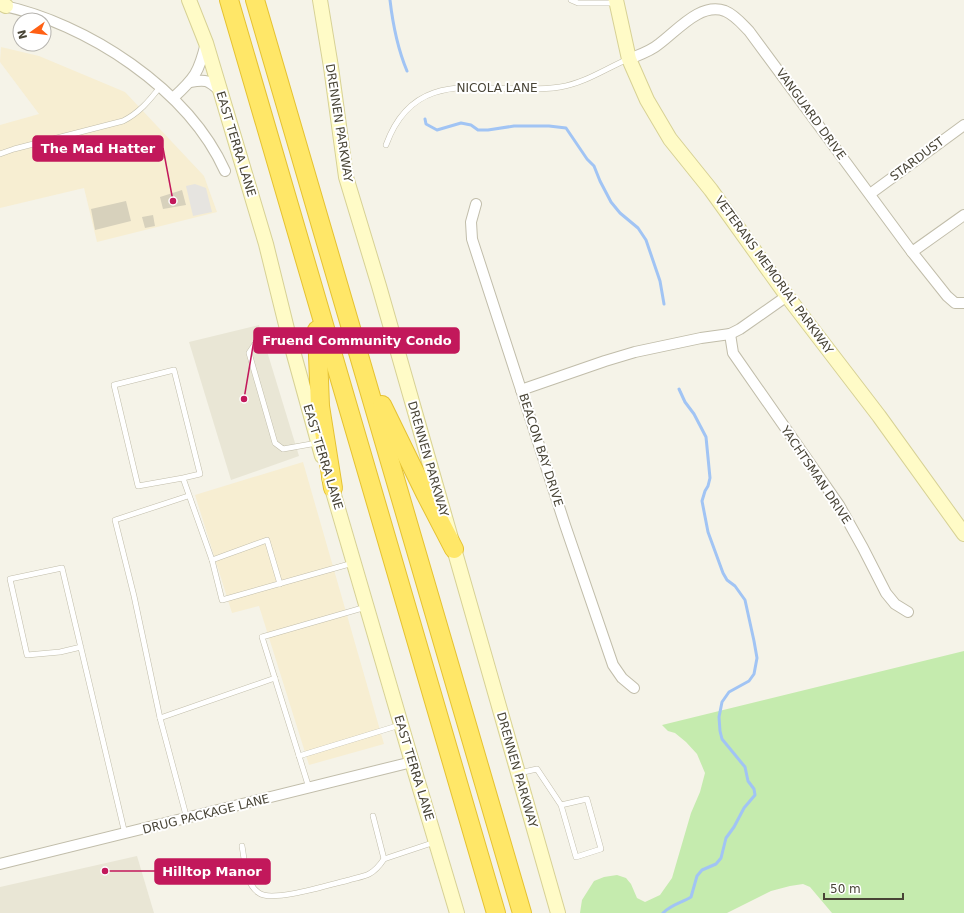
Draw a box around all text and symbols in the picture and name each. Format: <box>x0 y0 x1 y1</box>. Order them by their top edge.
north arrow <box>12 12 52 52</box>
text: N <box>15 28 30 40</box>
street label: DRENNEN PARKWAY <box>323 63 355 184</box>
street label: VANGUARD DRIVE <box>773 66 849 162</box>
street label: NICOLA LANE <box>456 81 538 95</box>
street label: EAST TERRA LANE <box>213 90 259 198</box>
street label: STARDUST <box>887 134 947 184</box>
callout: The Mad Hatter <box>33 136 163 161</box>
text: The Mad Hatter <box>41 141 156 156</box>
street label: VETERANS MEMORIAL PARKWAY <box>712 193 836 357</box>
callout: Fruend Community Condo <box>254 328 459 353</box>
text: Fruend Community Condo <box>262 333 452 348</box>
street label: BEACON BAY DRIVE <box>516 392 566 508</box>
street label: DRENNEN PARKWAY <box>405 400 451 519</box>
street label: EAST TERRA LANE <box>300 403 346 511</box>
street label: YACHTSMAN DRIVE <box>777 423 854 527</box>
street label: DRENNEN PARKWAY <box>494 711 540 830</box>
street label: EAST TERRA LANE <box>391 714 437 822</box>
street label: DRUG PACKAGE LANE <box>141 791 271 837</box>
callout: Hilltop Manor <box>155 859 270 884</box>
text: Hilltop Manor <box>162 864 262 879</box>
scale bar <box>824 875 903 901</box>
text: 50 m <box>830 882 861 896</box>

